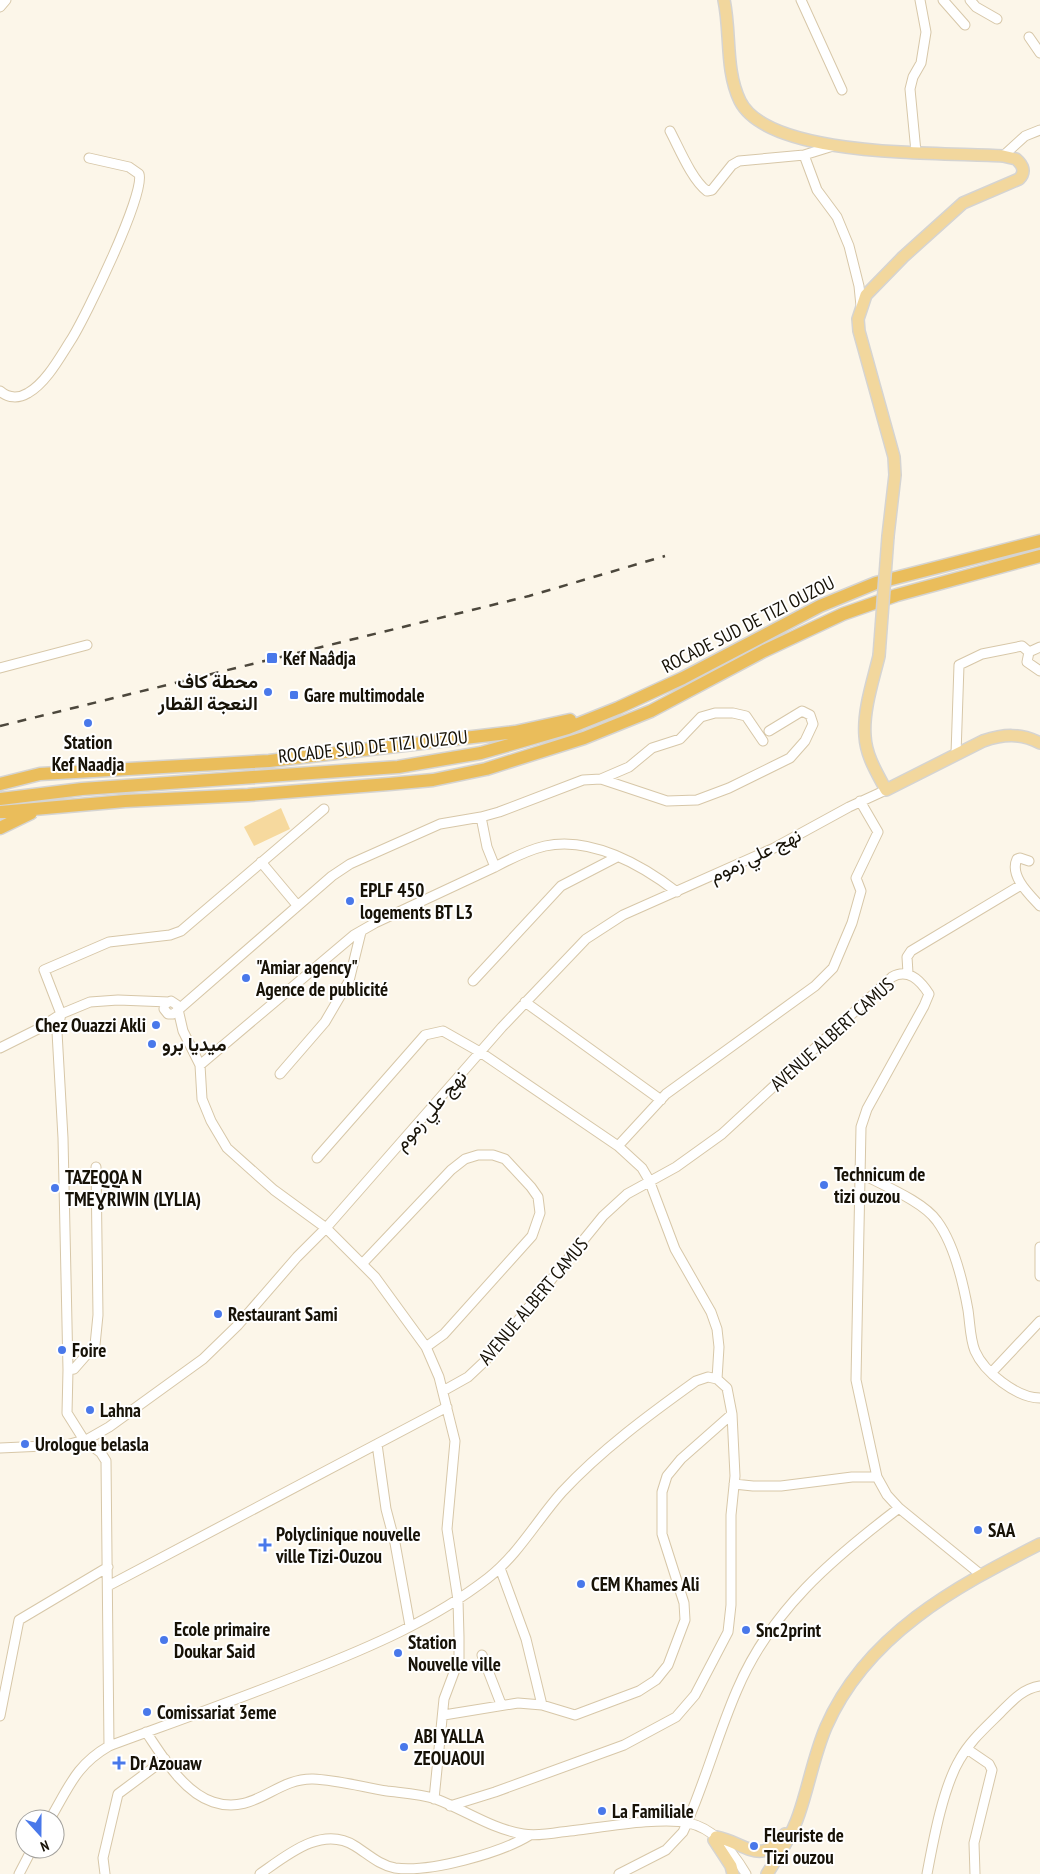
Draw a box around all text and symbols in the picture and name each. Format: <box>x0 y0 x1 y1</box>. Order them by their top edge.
street label: ROCADE SUD DE TIZI OUZOU <box>658 570 838 678</box>
place label: Kef Naâdja <box>283 646 356 670</box>
marker: Kef Naâdja <box>265 651 279 665</box>
place label: محطة كاف النعجة القطار <box>157 669 258 716</box>
place label: Gare multimodale <box>304 683 425 707</box>
marker: محطة كاف النعجة القطار <box>262 686 274 698</box>
marker: Gare multimodale <box>288 689 300 701</box>
marker: Station Kef Naadja <box>82 717 94 729</box>
street label: ROCADE SUD DE TIZI OUZOU <box>277 724 469 768</box>
place label: Station Kef Naadja <box>52 730 125 776</box>
street label: نهج علي زموم <box>705 822 807 891</box>
place label: EPLF 450 logements BT L3 <box>360 878 473 924</box>
marker: EPLF 450 logements BT L3 <box>344 895 356 907</box>
place label: "Amiar agency" Agence de publicité <box>255 955 388 1001</box>
marker: "Amiar agency" Agence de publicité <box>240 972 252 984</box>
street label: AVENUE ALBERT CAMUS <box>765 972 899 1096</box>
place label: Chez Ouazzi Akli <box>35 1013 146 1037</box>
marker: Chez Ouazzi Akli <box>150 1019 162 1031</box>
place label: ميديا برو <box>162 1032 227 1057</box>
marker: ميديا برو <box>146 1038 158 1050</box>
street label: نهج علي زموم <box>388 1065 475 1158</box>
place label: Technicum de tizi ouzou <box>834 1162 925 1208</box>
place label: TAZEQQA N TMEƔRIWIN (LYLIA) <box>65 1165 201 1211</box>
marker: Technicum de tizi ouzou <box>818 1179 830 1191</box>
marker: TAZEQQA N TMEƔRIWIN (LYLIA) <box>49 1182 61 1194</box>
street label: AVENUE ALBERT CAMUS <box>473 1233 593 1369</box>
place label: Restaurant Sami <box>228 1302 338 1326</box>
marker: Restaurant Sami <box>212 1308 224 1320</box>
place label: Foire <box>72 1338 106 1362</box>
marker: Foire <box>56 1344 68 1356</box>
place label: Lahna <box>100 1398 141 1422</box>
marker: Lahna <box>84 1404 96 1416</box>
place label: Urologue belasla <box>35 1432 149 1456</box>
marker: Urologue belasla <box>19 1438 31 1450</box>
place label: SAA <box>988 1518 1016 1542</box>
place label: Polyclinique nouvelle ville Tizi-Ouzou <box>275 1522 421 1568</box>
marker: SAA <box>972 1524 984 1536</box>
marker: Polyclinique nouvelle ville Tizi-Ouzou <box>258 1538 272 1552</box>
place label: CEM Khames Ali <box>591 1572 700 1596</box>
marker: CEM Khames Ali <box>575 1578 587 1590</box>
place label: Ecole primaire Doukar Said <box>174 1617 270 1663</box>
place label: Snc2print <box>756 1618 821 1642</box>
marker: Snc2print <box>740 1624 752 1636</box>
place label: Station Nouvelle ville <box>408 1630 501 1676</box>
marker: Ecole primaire Doukar Said <box>158 1634 170 1646</box>
marker: Station Nouvelle ville <box>392 1647 404 1659</box>
place label: Comissariat 3eme <box>157 1700 277 1724</box>
marker: Comissariat 3eme <box>141 1706 153 1718</box>
place label: ABI YALLA ZEOUAOUI <box>413 1724 485 1770</box>
marker: ABI YALLA ZEOUAOUI <box>398 1741 410 1753</box>
place label: Dr Azouaw <box>130 1751 202 1775</box>
marker: Dr Azouaw <box>112 1756 126 1770</box>
place label: La Familiale <box>612 1799 694 1823</box>
marker: La Familiale <box>596 1805 608 1817</box>
north arrow <box>15 1809 65 1859</box>
place label: Fleuriste de Tizi ouzou <box>764 1823 844 1869</box>
text: N <box>38 1836 51 1856</box>
marker: Fleuriste de Tizi ouzou <box>748 1840 760 1852</box>

